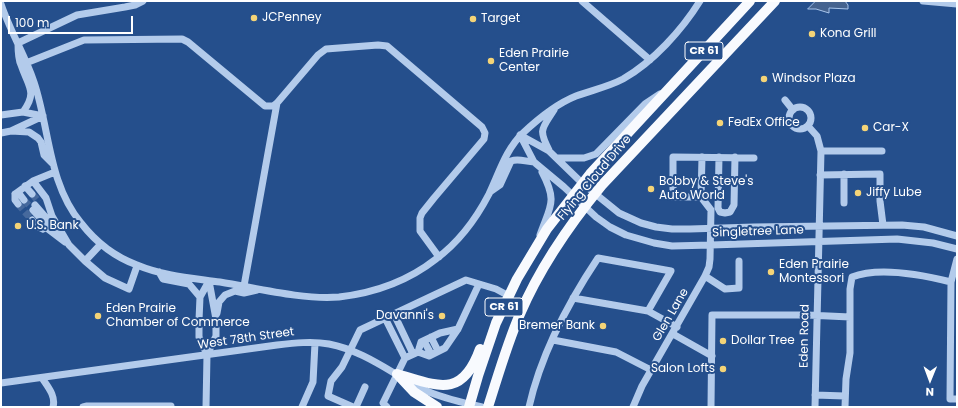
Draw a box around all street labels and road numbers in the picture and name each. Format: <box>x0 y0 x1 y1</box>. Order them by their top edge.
road number: CR 61 <box>685 42 723 60</box>
street label: Flying Cloud Drive <box>555 133 635 223</box>
street label: Singletree Lane <box>712 223 804 241</box>
street label: Glen Lane <box>650 286 692 344</box>
road number: CR 61 <box>485 298 523 316</box>
street label: Eden Road <box>797 304 813 368</box>
street label: West 78th Street <box>197 325 295 353</box>

